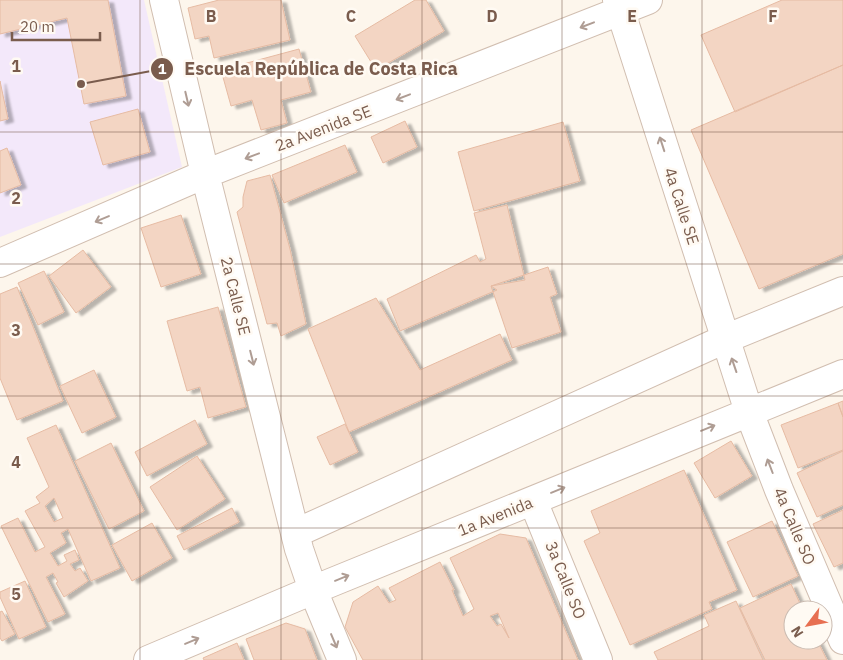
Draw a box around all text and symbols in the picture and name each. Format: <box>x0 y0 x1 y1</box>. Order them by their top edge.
text: B <box>206 6 217 26</box>
text: C <box>346 6 356 26</box>
text: D <box>486 6 498 26</box>
text: E <box>627 6 637 26</box>
text: F <box>768 6 778 26</box>
scale bar <box>12 10 100 42</box>
text: 20 m <box>20 17 55 36</box>
one-way arrow <box>580 21 595 30</box>
callout: Escuela República de Costa Rica <box>150 52 468 85</box>
text: 1 <box>11 56 21 76</box>
text: Escuela República de Costa Rica <box>184 57 458 80</box>
text: 1 <box>157 59 167 78</box>
one-way arrow <box>183 90 192 106</box>
one-way arrow <box>396 93 411 102</box>
street label: 2a Avenida SE <box>272 100 374 156</box>
one-way arrow <box>657 136 667 152</box>
one-way arrow <box>245 152 260 161</box>
street label: 4a Calle SE <box>660 165 704 247</box>
text: 2 <box>11 188 21 208</box>
one-way arrow <box>95 214 110 224</box>
street label: 2a Calle SE <box>217 255 255 337</box>
text: 3 <box>11 320 21 340</box>
one-way arrow <box>248 350 257 366</box>
one-way arrow <box>729 358 738 373</box>
one-way arrow <box>700 423 715 433</box>
text: 4 <box>11 452 21 472</box>
one-way arrow <box>765 459 774 474</box>
street label: 4a Calle SO <box>770 484 820 568</box>
one-way arrow <box>550 485 565 495</box>
street label: 1a Avenida <box>454 492 536 540</box>
street label: 3a Calle SO <box>541 538 591 622</box>
one-way arrow <box>334 573 349 582</box>
text: 5 <box>11 584 21 604</box>
north arrow <box>783 600 833 650</box>
text: N <box>787 623 807 641</box>
one-way arrow <box>330 633 339 648</box>
one-way arrow <box>184 636 199 645</box>

